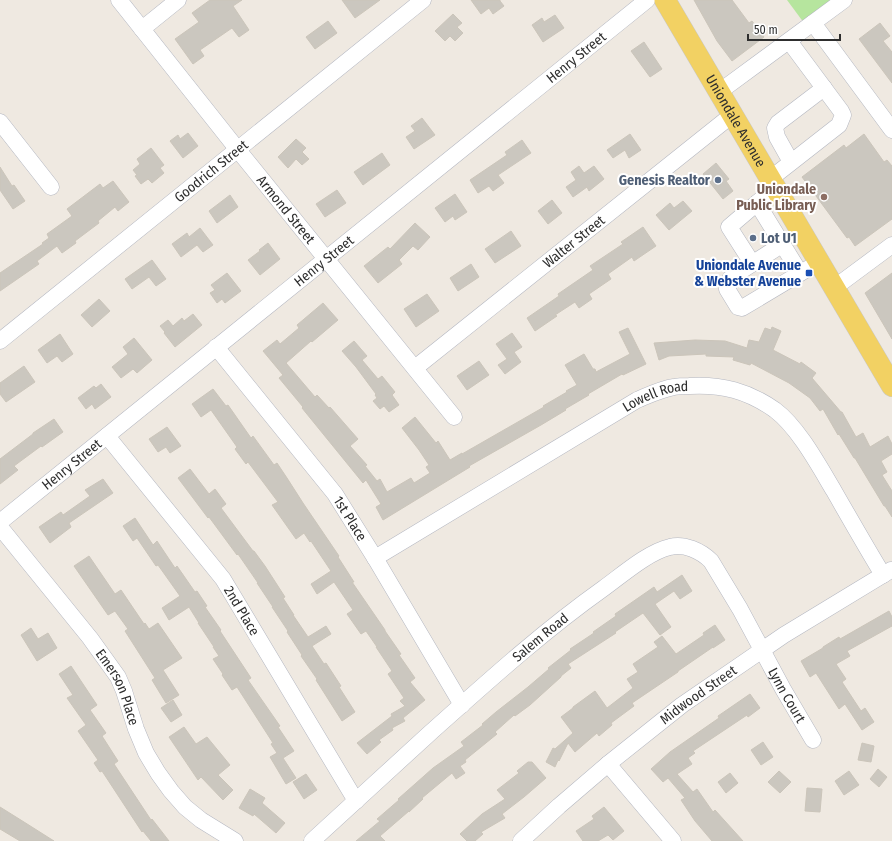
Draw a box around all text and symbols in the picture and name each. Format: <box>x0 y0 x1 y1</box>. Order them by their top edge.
scale bar <box>748 16 840 42</box>
text: 50 m <box>754 23 778 37</box>
street label: Henry Street <box>543 28 609 86</box>
street label: Uniondale Avenue <box>702 71 770 170</box>
street label: Goodrich Street <box>171 136 252 206</box>
street label: Armond Street <box>253 172 319 247</box>
place label: Genesis Realtor <box>619 172 711 189</box>
marker: Genesis Realtor <box>713 175 723 185</box>
place label: Uniondale Public Library <box>736 181 816 214</box>
marker: Uniondale Public Library <box>819 192 829 202</box>
street label: Walter Street <box>539 211 608 271</box>
place label: Lot U1 <box>761 230 797 247</box>
street label: Henry Street <box>291 231 357 290</box>
marker: Lot U1 <box>748 233 758 243</box>
place label: Uniondale Avenue & Webster Avenue <box>694 257 801 290</box>
marker: Uniondale Avenue & Webster Avenue <box>804 268 814 278</box>
street label: Lowell Road <box>619 377 688 415</box>
street label: Henry Street <box>38 435 105 493</box>
street label: 1st Place <box>330 493 371 544</box>
street label: 2nd Place <box>221 583 263 639</box>
street label: Salem Road <box>509 609 572 665</box>
street label: Emerson Place <box>92 646 143 727</box>
street label: Midwood Street <box>656 661 740 728</box>
street label: Lynn Court <box>765 665 810 726</box>

